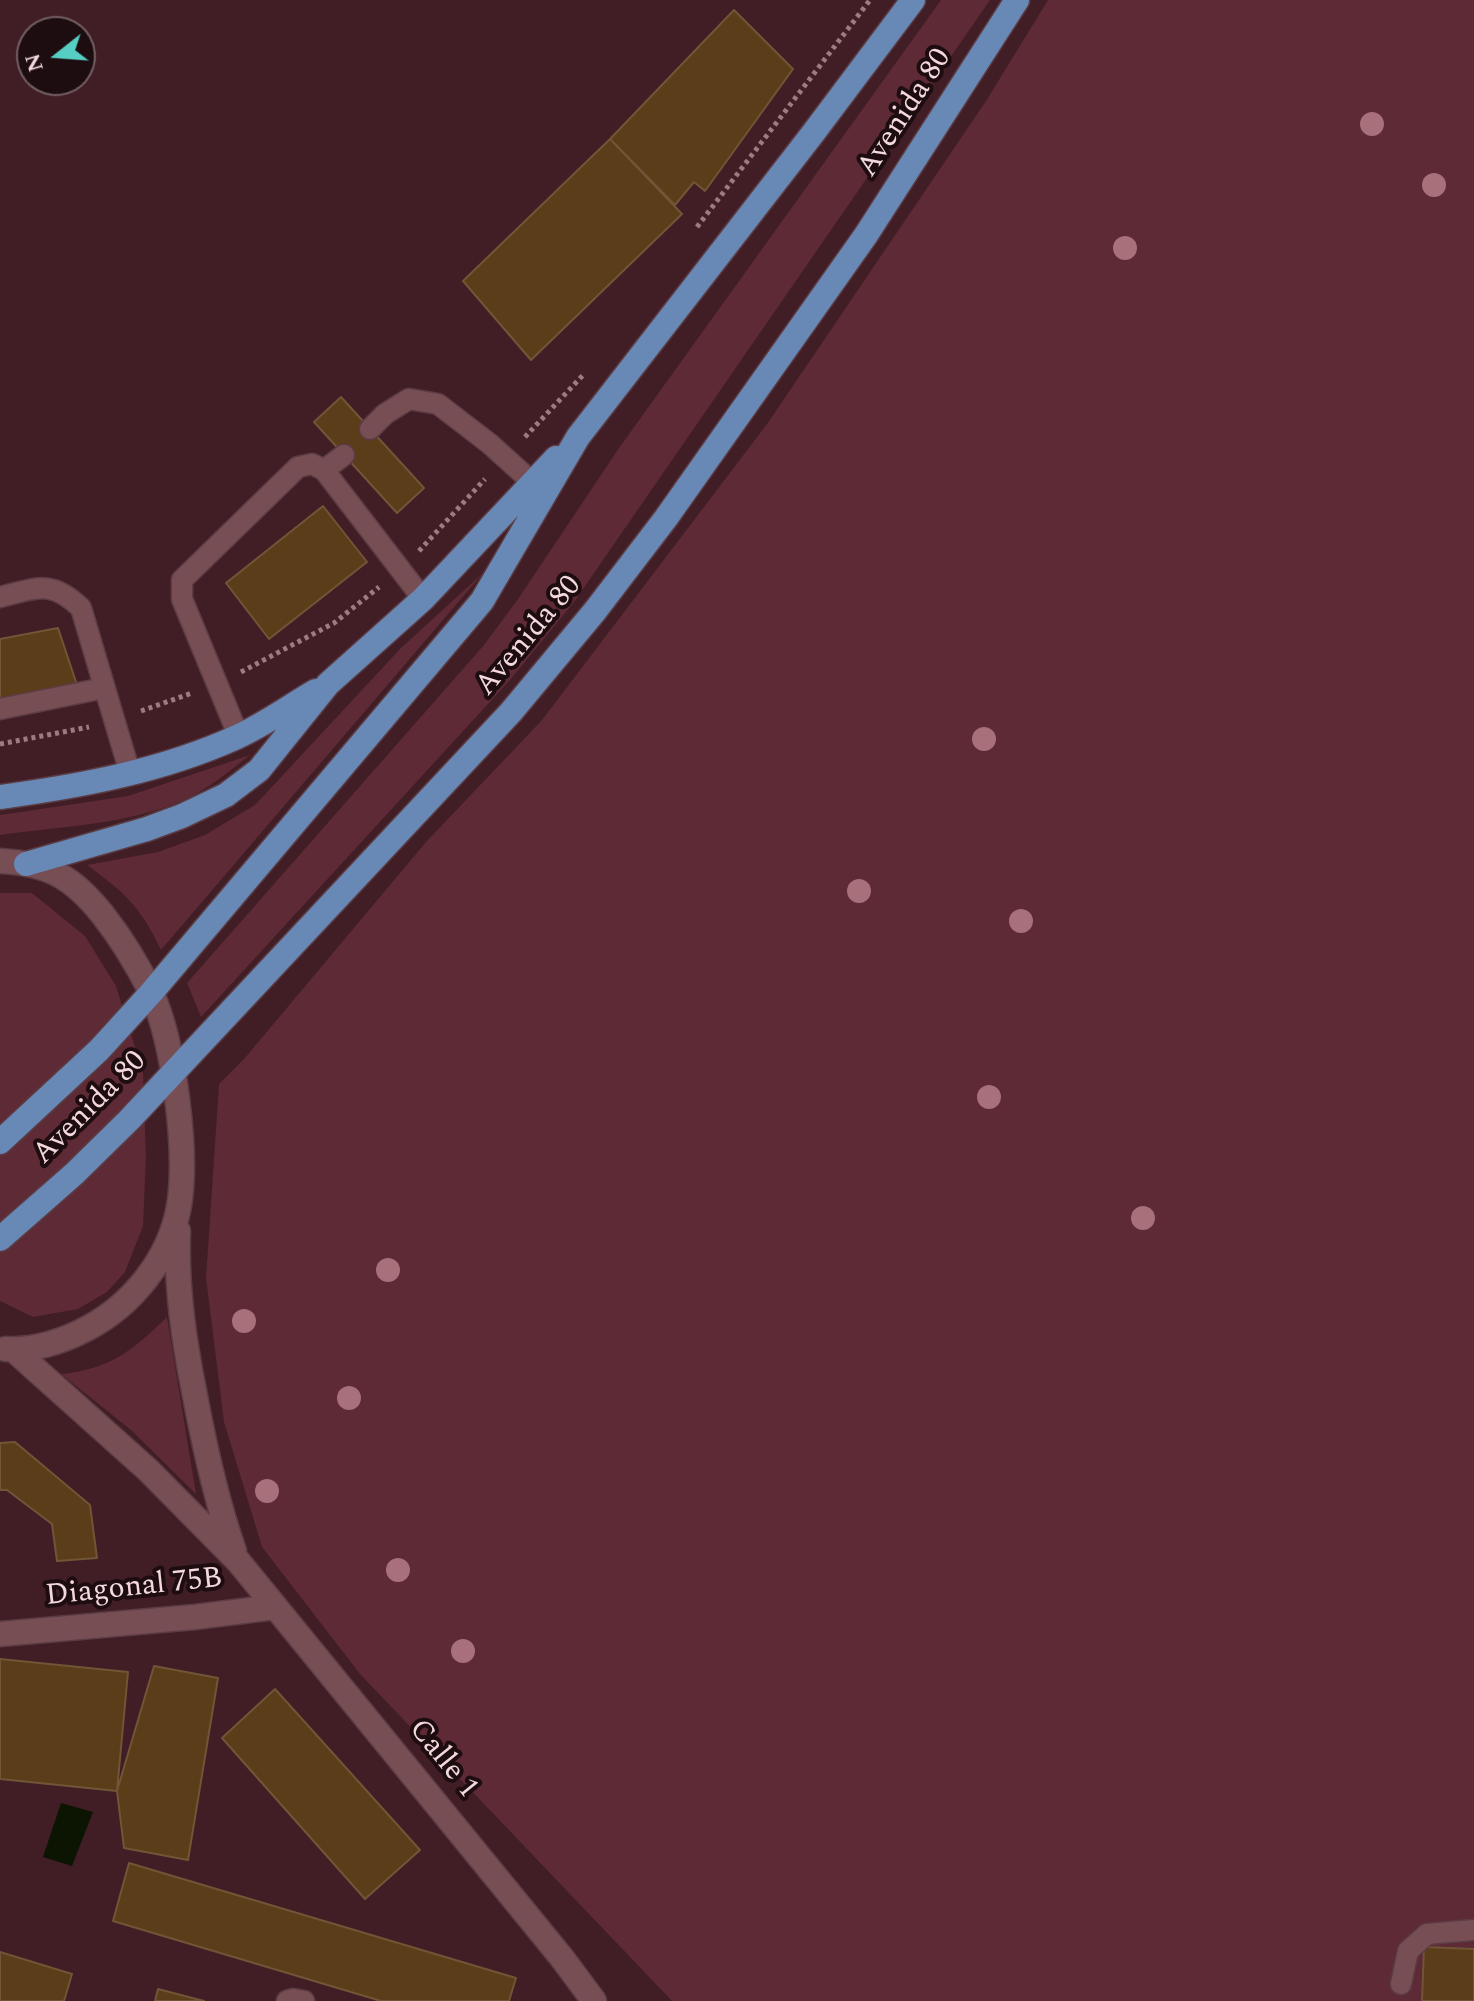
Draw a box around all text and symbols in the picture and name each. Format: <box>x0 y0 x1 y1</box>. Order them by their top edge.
north arrow <box>16 16 96 96</box>
street label: Avenida 80 <box>851 43 961 185</box>
text: N <box>16 49 53 76</box>
street label: Avenida 80 <box>469 570 591 704</box>
street label: Avenida 80 <box>27 1045 155 1173</box>
street label: Diagonal 75B <box>44 1562 224 1616</box>
street label: Calle 1 <box>399 1713 485 1807</box>

